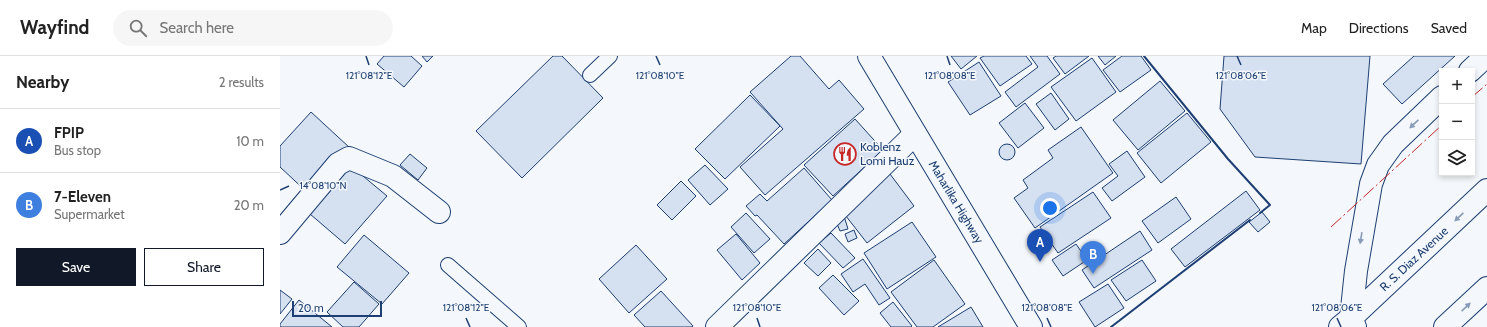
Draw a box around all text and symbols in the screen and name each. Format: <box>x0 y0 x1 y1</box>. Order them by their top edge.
search box <box>113 10 393 46</box>
text: Wayfind <box>20 16 89 39</box>
icon: search <box>127 17 149 39</box>
text: Search here <box>159 19 234 37</box>
text: Map <box>1301 19 1327 37</box>
text: Directions <box>1349 19 1409 37</box>
text: Saved <box>1431 19 1467 37</box>
map controls <box>1439 68 1475 176</box>
button: + <box>1439 68 1475 104</box>
text: 121°08'12"E <box>346 69 393 82</box>
text: 121°08'10"E <box>636 69 685 82</box>
text: 121°08'08"E <box>924 69 976 82</box>
text: 121°08'06"E <box>1216 69 1267 82</box>
text: Nearby <box>16 72 69 92</box>
text: 2 results <box>219 74 264 90</box>
button: − <box>1439 104 1475 140</box>
one-way arrow <box>1409 119 1419 129</box>
text: FPIP <box>54 124 84 142</box>
text: A <box>25 133 33 149</box>
text: 10 m <box>236 133 264 149</box>
place label: Koblenz Lomi Hauz <box>860 139 915 168</box>
button: layers <box>1439 140 1475 176</box>
restaurant icon: Koblenz Lomi Hauz <box>832 141 858 167</box>
text: Bus stop <box>54 142 101 158</box>
street label: Maharlika Highway <box>926 158 987 246</box>
text: 14°08'10"N <box>299 179 347 192</box>
text: 7-Eleven <box>54 188 111 206</box>
text: B <box>25 197 33 213</box>
text: 20 m <box>234 197 264 213</box>
your location <box>1040 198 1060 218</box>
text: Supermarket <box>54 206 125 222</box>
one-way arrow <box>1454 212 1463 221</box>
street label: R. S. Diaz Avenue <box>1376 223 1451 294</box>
pin: A <box>1027 229 1053 262</box>
one-way arrow <box>1358 232 1364 244</box>
pin: B <box>1080 241 1106 274</box>
button: Save <box>16 248 136 286</box>
button: Share <box>144 248 264 286</box>
scale bar <box>292 299 382 318</box>
text: 20 m <box>298 301 324 315</box>
text: 121°08'12"E <box>443 301 490 314</box>
text: 121°08'10"E <box>733 301 782 314</box>
text: 121°08'08"E <box>1021 301 1073 314</box>
text: 121°08'06"E <box>1312 301 1363 314</box>
one-way arrow <box>1461 303 1471 312</box>

